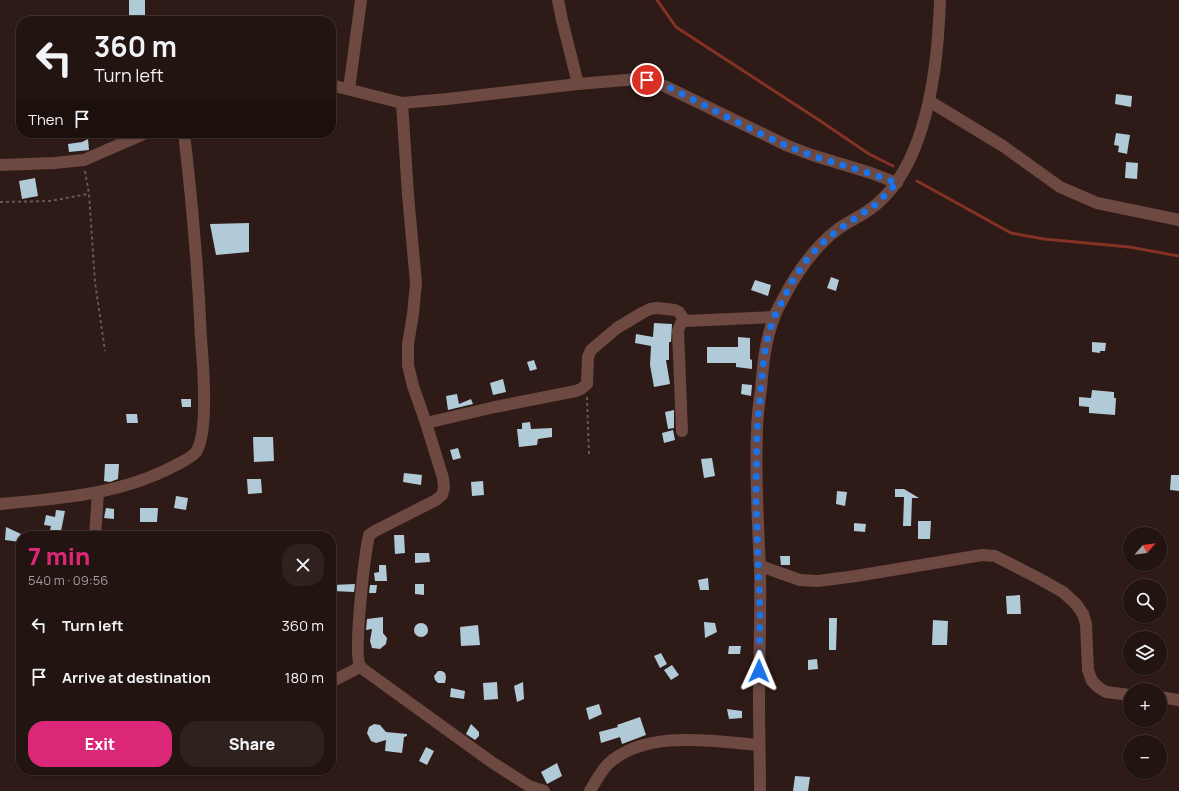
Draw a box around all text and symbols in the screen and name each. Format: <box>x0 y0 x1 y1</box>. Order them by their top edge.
text: 360 m <box>94 27 177 65</box>
icon: left <box>28 32 80 84</box>
text: Turn left <box>94 63 164 87</box>
pin <box>630 63 664 97</box>
icon: arrive <box>636 69 658 91</box>
icon: arrive <box>71 108 93 130</box>
text: Then <box>28 109 63 130</box>
north arrow <box>1123 527 1167 571</box>
map controls <box>1123 527 1167 779</box>
text: 7 min <box>28 539 90 572</box>
button: close <box>282 544 324 586</box>
text: 540 m · 09:56 <box>28 571 108 589</box>
button: search <box>1123 579 1167 623</box>
icon: left <box>28 614 50 636</box>
text: Turn left <box>62 615 124 636</box>
text: 360 m <box>282 615 324 636</box>
button: layers <box>1123 631 1167 675</box>
position arrow <box>738 650 780 692</box>
icon: arrive <box>28 666 50 688</box>
text: Arrive at destination <box>62 667 211 688</box>
text: 180 m <box>285 667 324 688</box>
button: + <box>1123 683 1167 727</box>
button: Exit <box>28 721 172 767</box>
button: Share <box>180 721 324 767</box>
button: − <box>1123 735 1167 779</box>

